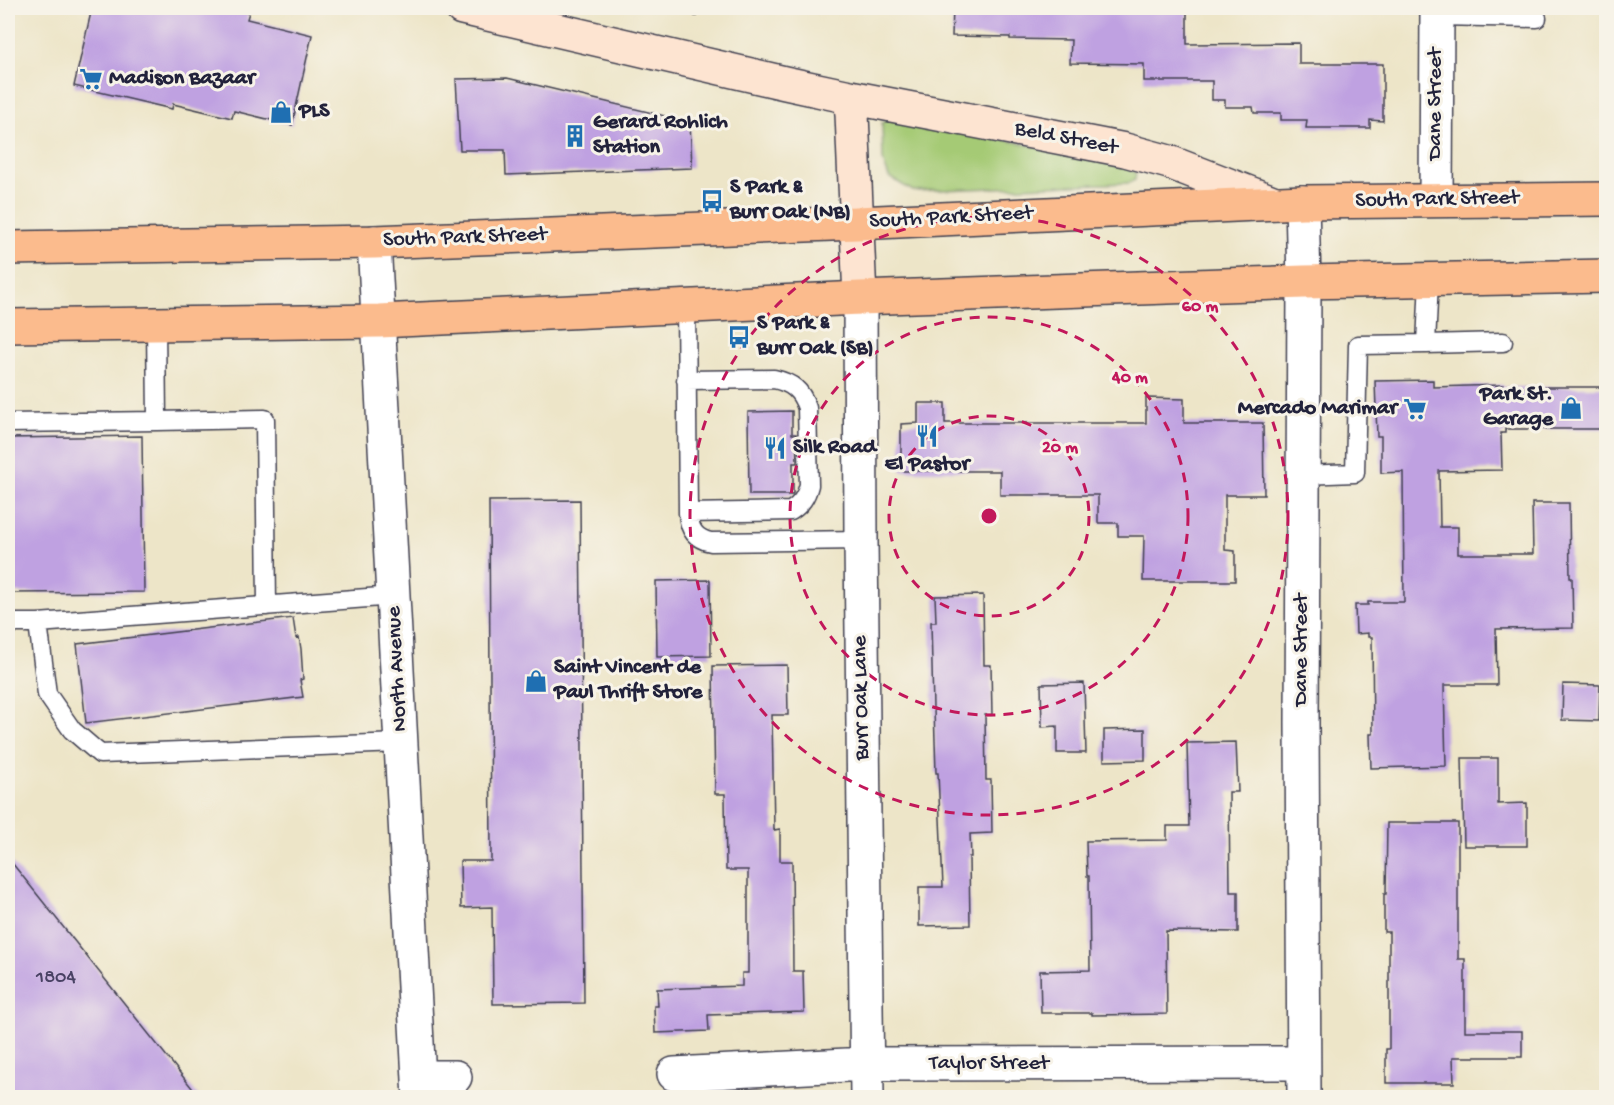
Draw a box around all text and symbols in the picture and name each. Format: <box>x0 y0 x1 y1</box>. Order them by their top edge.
street label: Dane Street <box>1423 46 1449 162</box>
supermarket icon: Madison Bazaar <box>78 66 104 92</box>
place label: Madison Bazaar <box>109 66 257 92</box>
shop icon: PLS <box>268 99 294 125</box>
place label: PLS <box>298 99 330 125</box>
place label: Gerard Rohlich Station <box>593 110 728 161</box>
street label: Beld Street <box>1011 116 1122 162</box>
building icon: Gerard Rohlich Station <box>562 123 588 149</box>
place label: S Park & Burr Oak (NB) <box>729 175 851 226</box>
street label: South Park Street <box>1355 186 1521 214</box>
bus stop icon: S Park & Burr Oak (NB) <box>699 188 725 214</box>
street label: South Park Street <box>869 201 1035 235</box>
street label: South Park Street <box>383 222 549 254</box>
text: 60 m <box>1182 297 1218 318</box>
place label: S Park & Burr Oak (SB) <box>756 311 874 362</box>
bus stop icon: S Park & Burr Oak (SB) <box>726 324 752 350</box>
text: 40 m <box>1111 368 1148 389</box>
place label: Park St. Garage <box>1479 382 1554 433</box>
shop icon: Park St. Garage <box>1558 395 1584 421</box>
place label: Mercado Marimar <box>1238 396 1399 422</box>
supermarket icon: Mercado Marimar <box>1402 396 1428 422</box>
restaurant icon: El Pastor <box>914 423 940 449</box>
restaurant icon: Silk Road <box>762 435 788 461</box>
place label: Silk Road <box>793 435 878 461</box>
text: 20 m <box>1042 438 1078 459</box>
place label: El Pastor <box>885 452 971 478</box>
centre of rings <box>979 506 999 526</box>
street label: Dane Street <box>1289 592 1315 708</box>
street label: North Avenue <box>382 605 414 732</box>
street label: Burr Oak Lane <box>848 635 876 762</box>
place label: Saint Vincent de Paul Thrift Store <box>553 655 703 706</box>
shop icon: Saint Vincent de Paul Thrift Store <box>523 668 549 694</box>
house number: 1804 <box>35 967 76 990</box>
street label: Taylor Street <box>927 1051 1051 1077</box>

